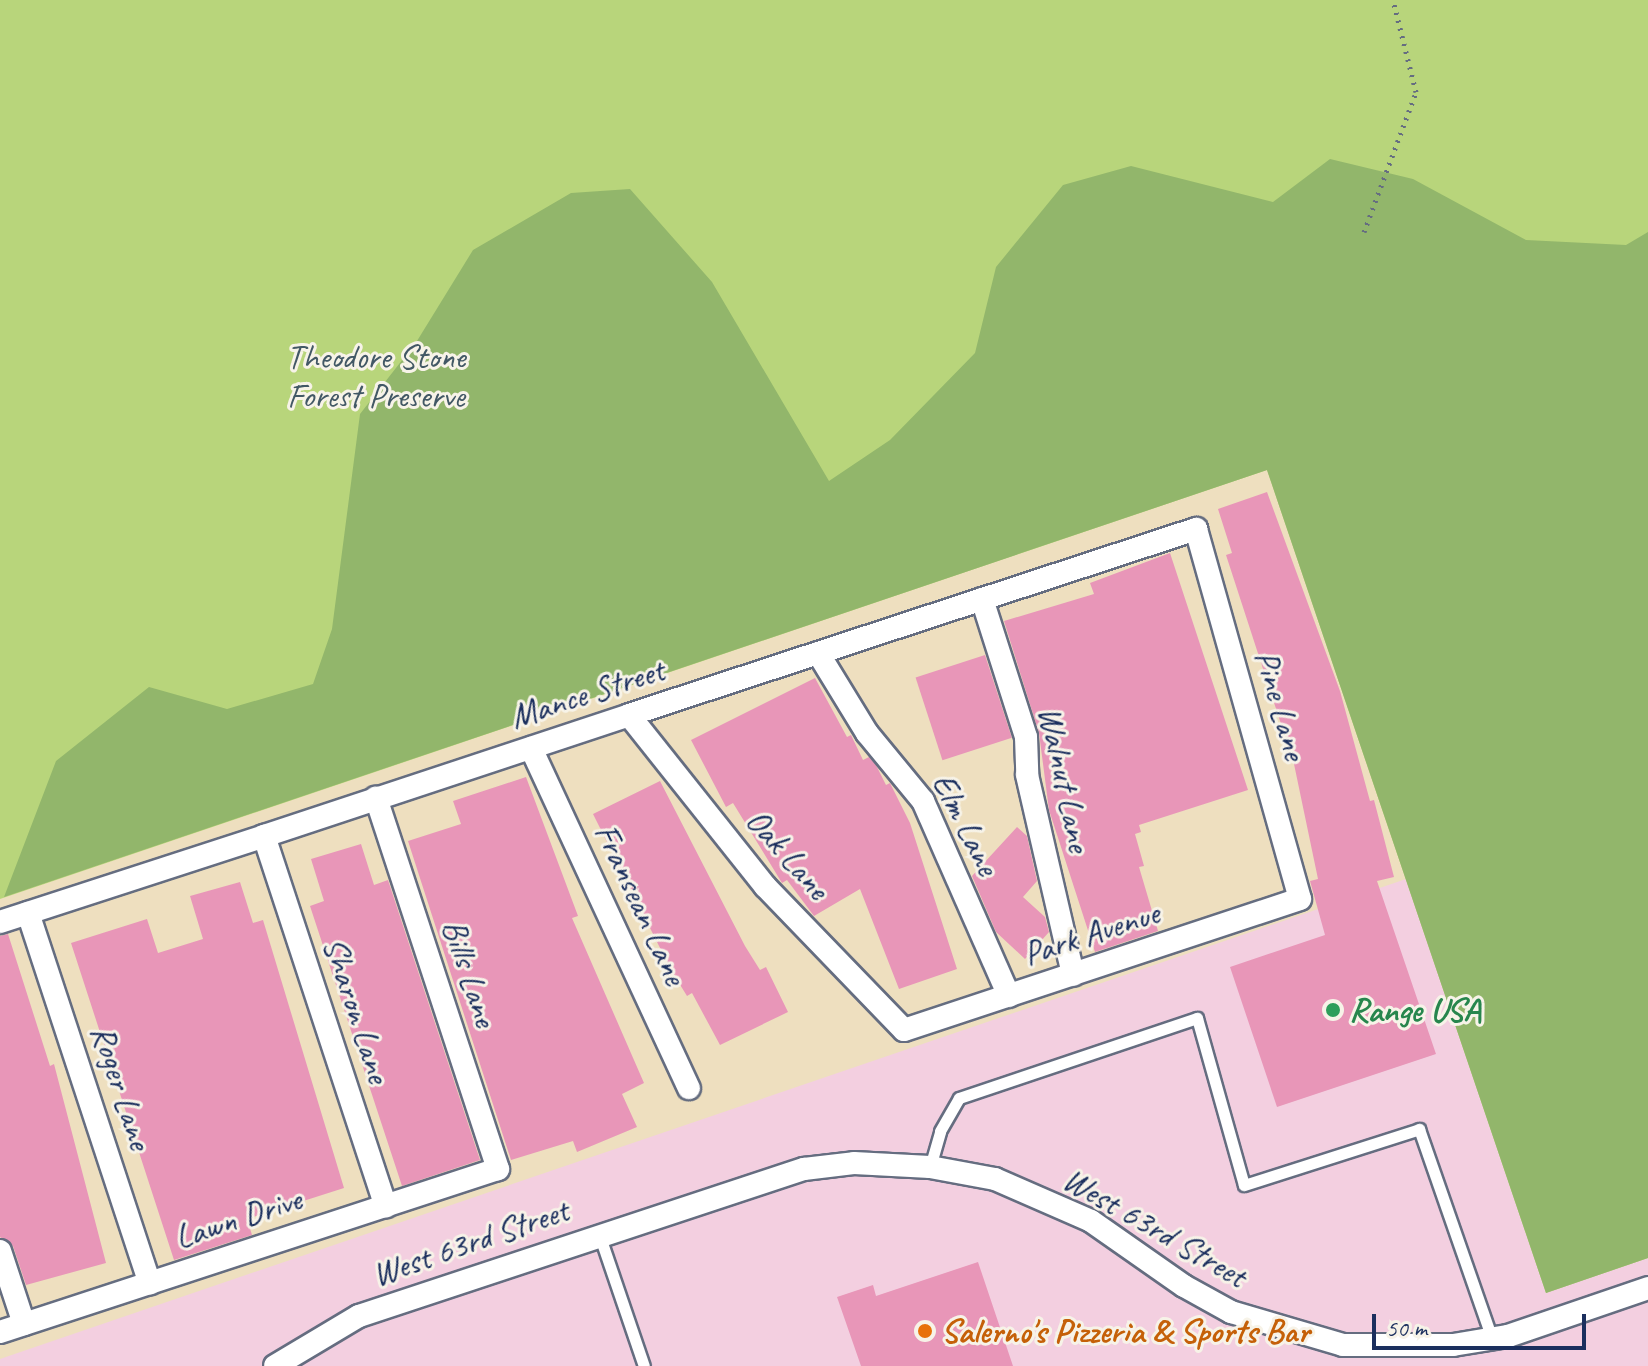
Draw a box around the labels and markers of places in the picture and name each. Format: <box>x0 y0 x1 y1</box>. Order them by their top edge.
place label: Range USA <box>1349 990 1480 1030</box>
marker: Range USA <box>1324 1001 1342 1019</box>
place label: Salerno's Pizzeria & Sports Bar <box>941 1311 1311 1351</box>
marker: Salerno's Pizzeria & Sports Bar <box>916 1322 934 1340</box>

